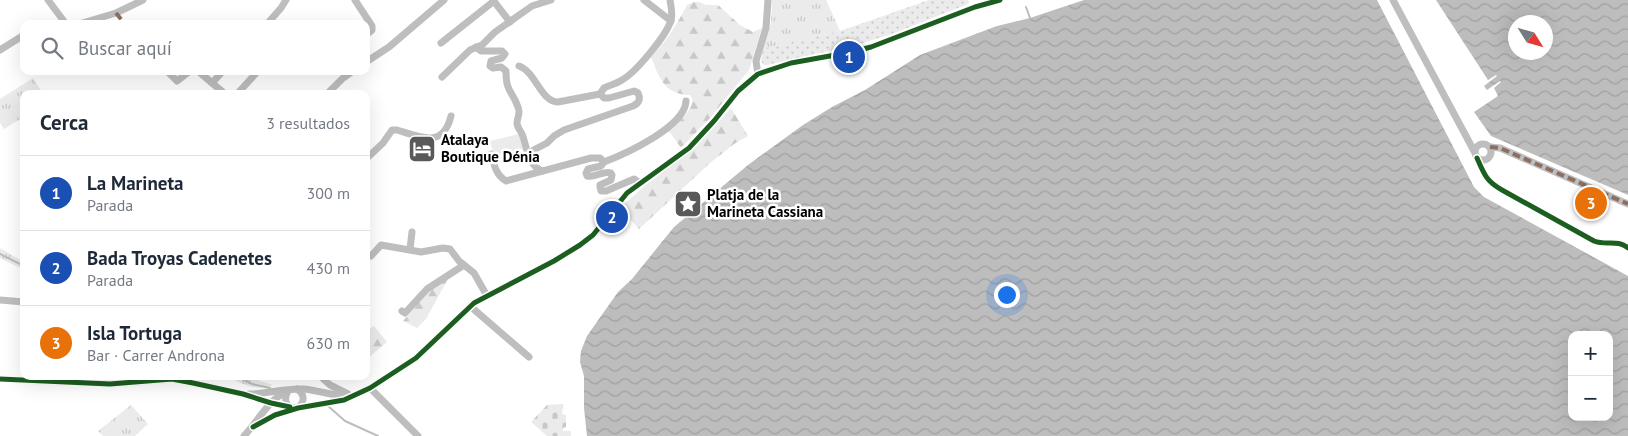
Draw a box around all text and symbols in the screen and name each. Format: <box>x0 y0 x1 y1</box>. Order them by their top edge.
north arrow <box>1508 15 1553 60</box>
search box <box>20 20 370 75</box>
icon: search <box>38 34 66 62</box>
text: Buscar aquí <box>78 36 172 60</box>
pin: 1 <box>833 38 865 76</box>
text: Cerca <box>40 109 89 136</box>
text: 3 resultados <box>266 113 350 133</box>
place label: Atalaya Boutique Dénia <box>441 130 540 166</box>
hotel icon: Atalaya Boutique Dénia <box>407 134 437 164</box>
text: La Marineta <box>87 171 183 195</box>
text: 1 <box>51 183 61 203</box>
text: 300 m <box>307 183 350 203</box>
pin: 3 <box>1575 184 1607 222</box>
place label: Platja de la Marineta Cassiana <box>707 185 823 221</box>
place icon: Platja de la Marineta Cassiana <box>673 189 703 219</box>
text: Parada <box>87 195 133 215</box>
pin: 2 <box>596 198 628 236</box>
text: Bada Troyas Cadenetes <box>87 246 272 270</box>
text: 2 <box>51 258 61 278</box>
text: 430 m <box>307 258 350 278</box>
text: Parada <box>87 270 133 290</box>
your location <box>994 282 1020 308</box>
text: Isla Tortuga <box>87 321 182 345</box>
map controls <box>1568 331 1613 421</box>
button: + <box>1568 331 1613 376</box>
text: 3 <box>51 333 61 353</box>
text: 630 m <box>307 333 350 353</box>
text: Bar · Carrer Androna <box>87 345 225 365</box>
button: − <box>1568 376 1613 421</box>

